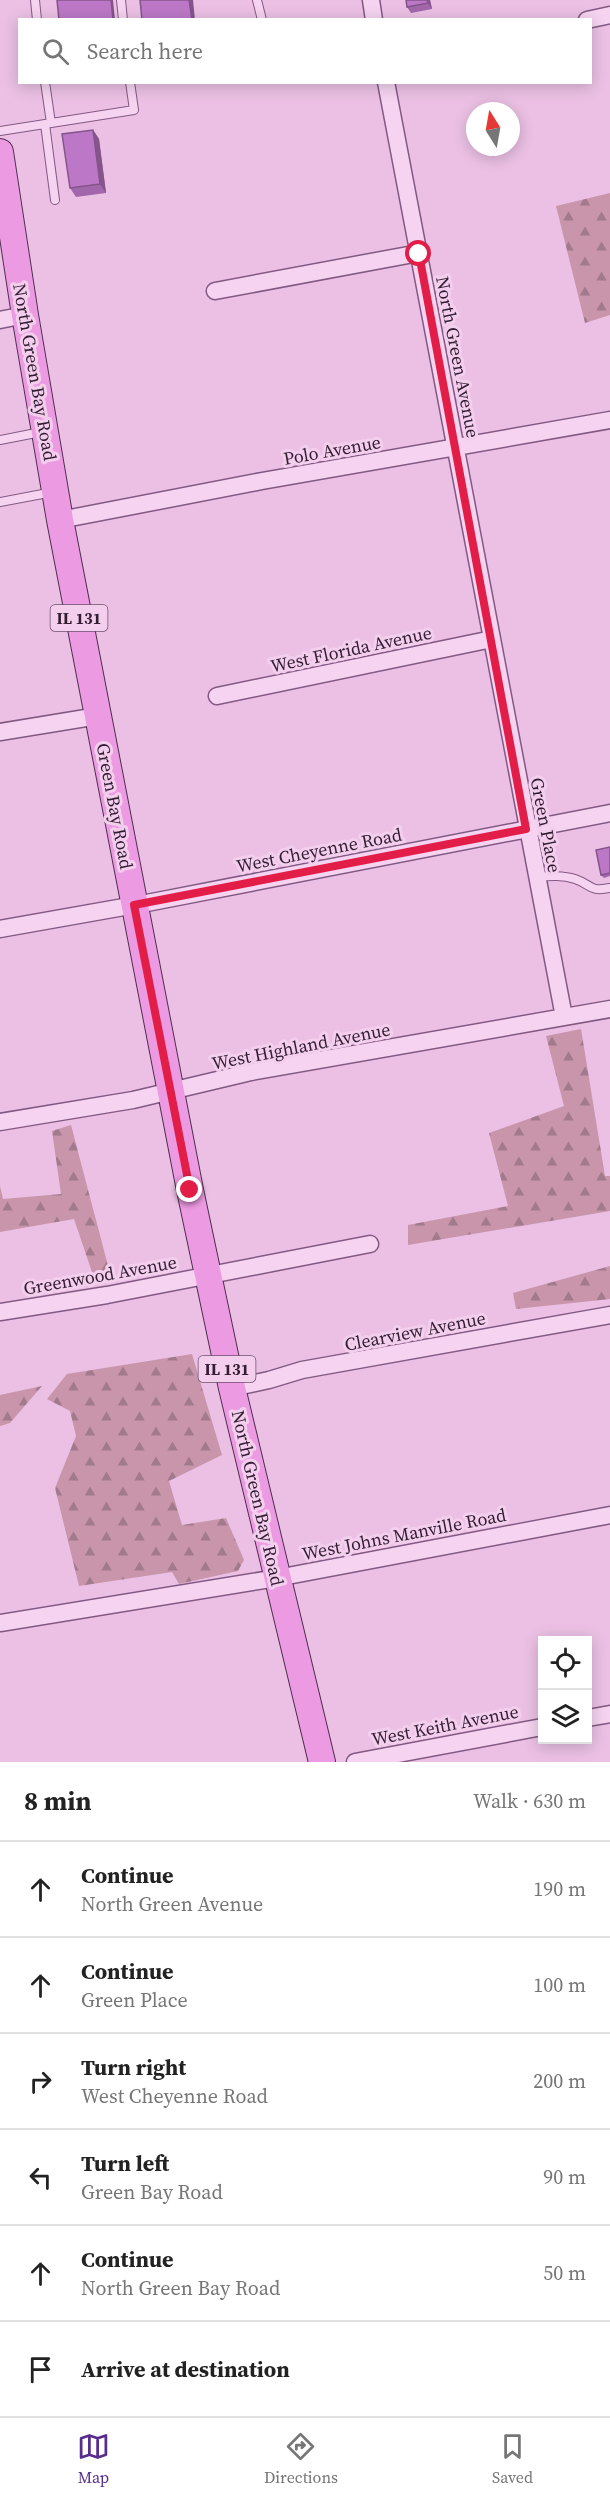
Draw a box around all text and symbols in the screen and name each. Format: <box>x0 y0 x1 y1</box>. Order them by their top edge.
search box <box>18 18 592 84</box>
icon: search <box>39 35 72 68</box>
text: Search here <box>87 36 203 66</box>
north arrow <box>466 102 520 156</box>
route start <box>405 240 431 266</box>
street label: North Green Avenue <box>430 274 486 440</box>
street label: North Green Bay Road <box>7 281 63 463</box>
street label: Polo Avenue <box>281 429 383 471</box>
road number: IL 131 <box>50 605 107 631</box>
street label: West Florida Avenue <box>268 620 434 678</box>
street label: Green Bay Road <box>91 741 139 871</box>
street label: Green Place <box>525 775 567 875</box>
street label: West Cheyenne Road <box>234 822 404 878</box>
street label: West Highland Avenue <box>210 1016 392 1076</box>
route end <box>176 1176 202 1202</box>
street label: Greenwood Avenue <box>21 1249 179 1301</box>
street label: Clearview Avenue <box>342 1305 488 1357</box>
road number: IL 131 <box>198 1356 256 1382</box>
street label: North Green Bay Road <box>226 1408 290 1588</box>
street label: West Johns Manville Road <box>300 1502 508 1566</box>
map controls <box>538 1636 592 1744</box>
button: locate <box>538 1636 592 1690</box>
button: layers <box>538 1690 592 1744</box>
street label: West Keith Avenue <box>369 1698 521 1752</box>
text: 8 min <box>24 1783 91 1819</box>
text: Walk · 630 m <box>473 1787 586 1815</box>
text: Continue <box>81 1860 174 1890</box>
icon: ahead <box>24 1873 57 1906</box>
text: 190 m <box>533 1875 586 1903</box>
text: North Green Avenue <box>81 1890 263 1918</box>
text: Continue <box>81 1956 174 1986</box>
icon: ahead <box>24 1969 57 2002</box>
text: 100 m <box>533 1971 586 1999</box>
text: Green Place <box>81 1986 188 2014</box>
text: Turn right <box>81 2052 186 2082</box>
icon: right <box>24 2065 57 2098</box>
text: 200 m <box>533 2067 586 2095</box>
text: West Cheyenne Road <box>81 2082 268 2110</box>
text: Turn left <box>81 2148 169 2178</box>
icon: left <box>24 2161 57 2194</box>
text: 90 m <box>543 2163 586 2191</box>
text: Green Bay Road <box>81 2178 223 2206</box>
text: Continue <box>81 2244 174 2274</box>
icon: ahead <box>24 2257 57 2290</box>
text: 50 m <box>543 2259 586 2287</box>
text: North Green Bay Road <box>81 2274 280 2302</box>
icon: arrive <box>24 2353 57 2386</box>
text: Arrive at destination <box>81 2354 290 2384</box>
tab: Map <box>77 2430 110 2488</box>
tab: Directions <box>264 2430 338 2488</box>
tab: Saved <box>492 2430 533 2488</box>

